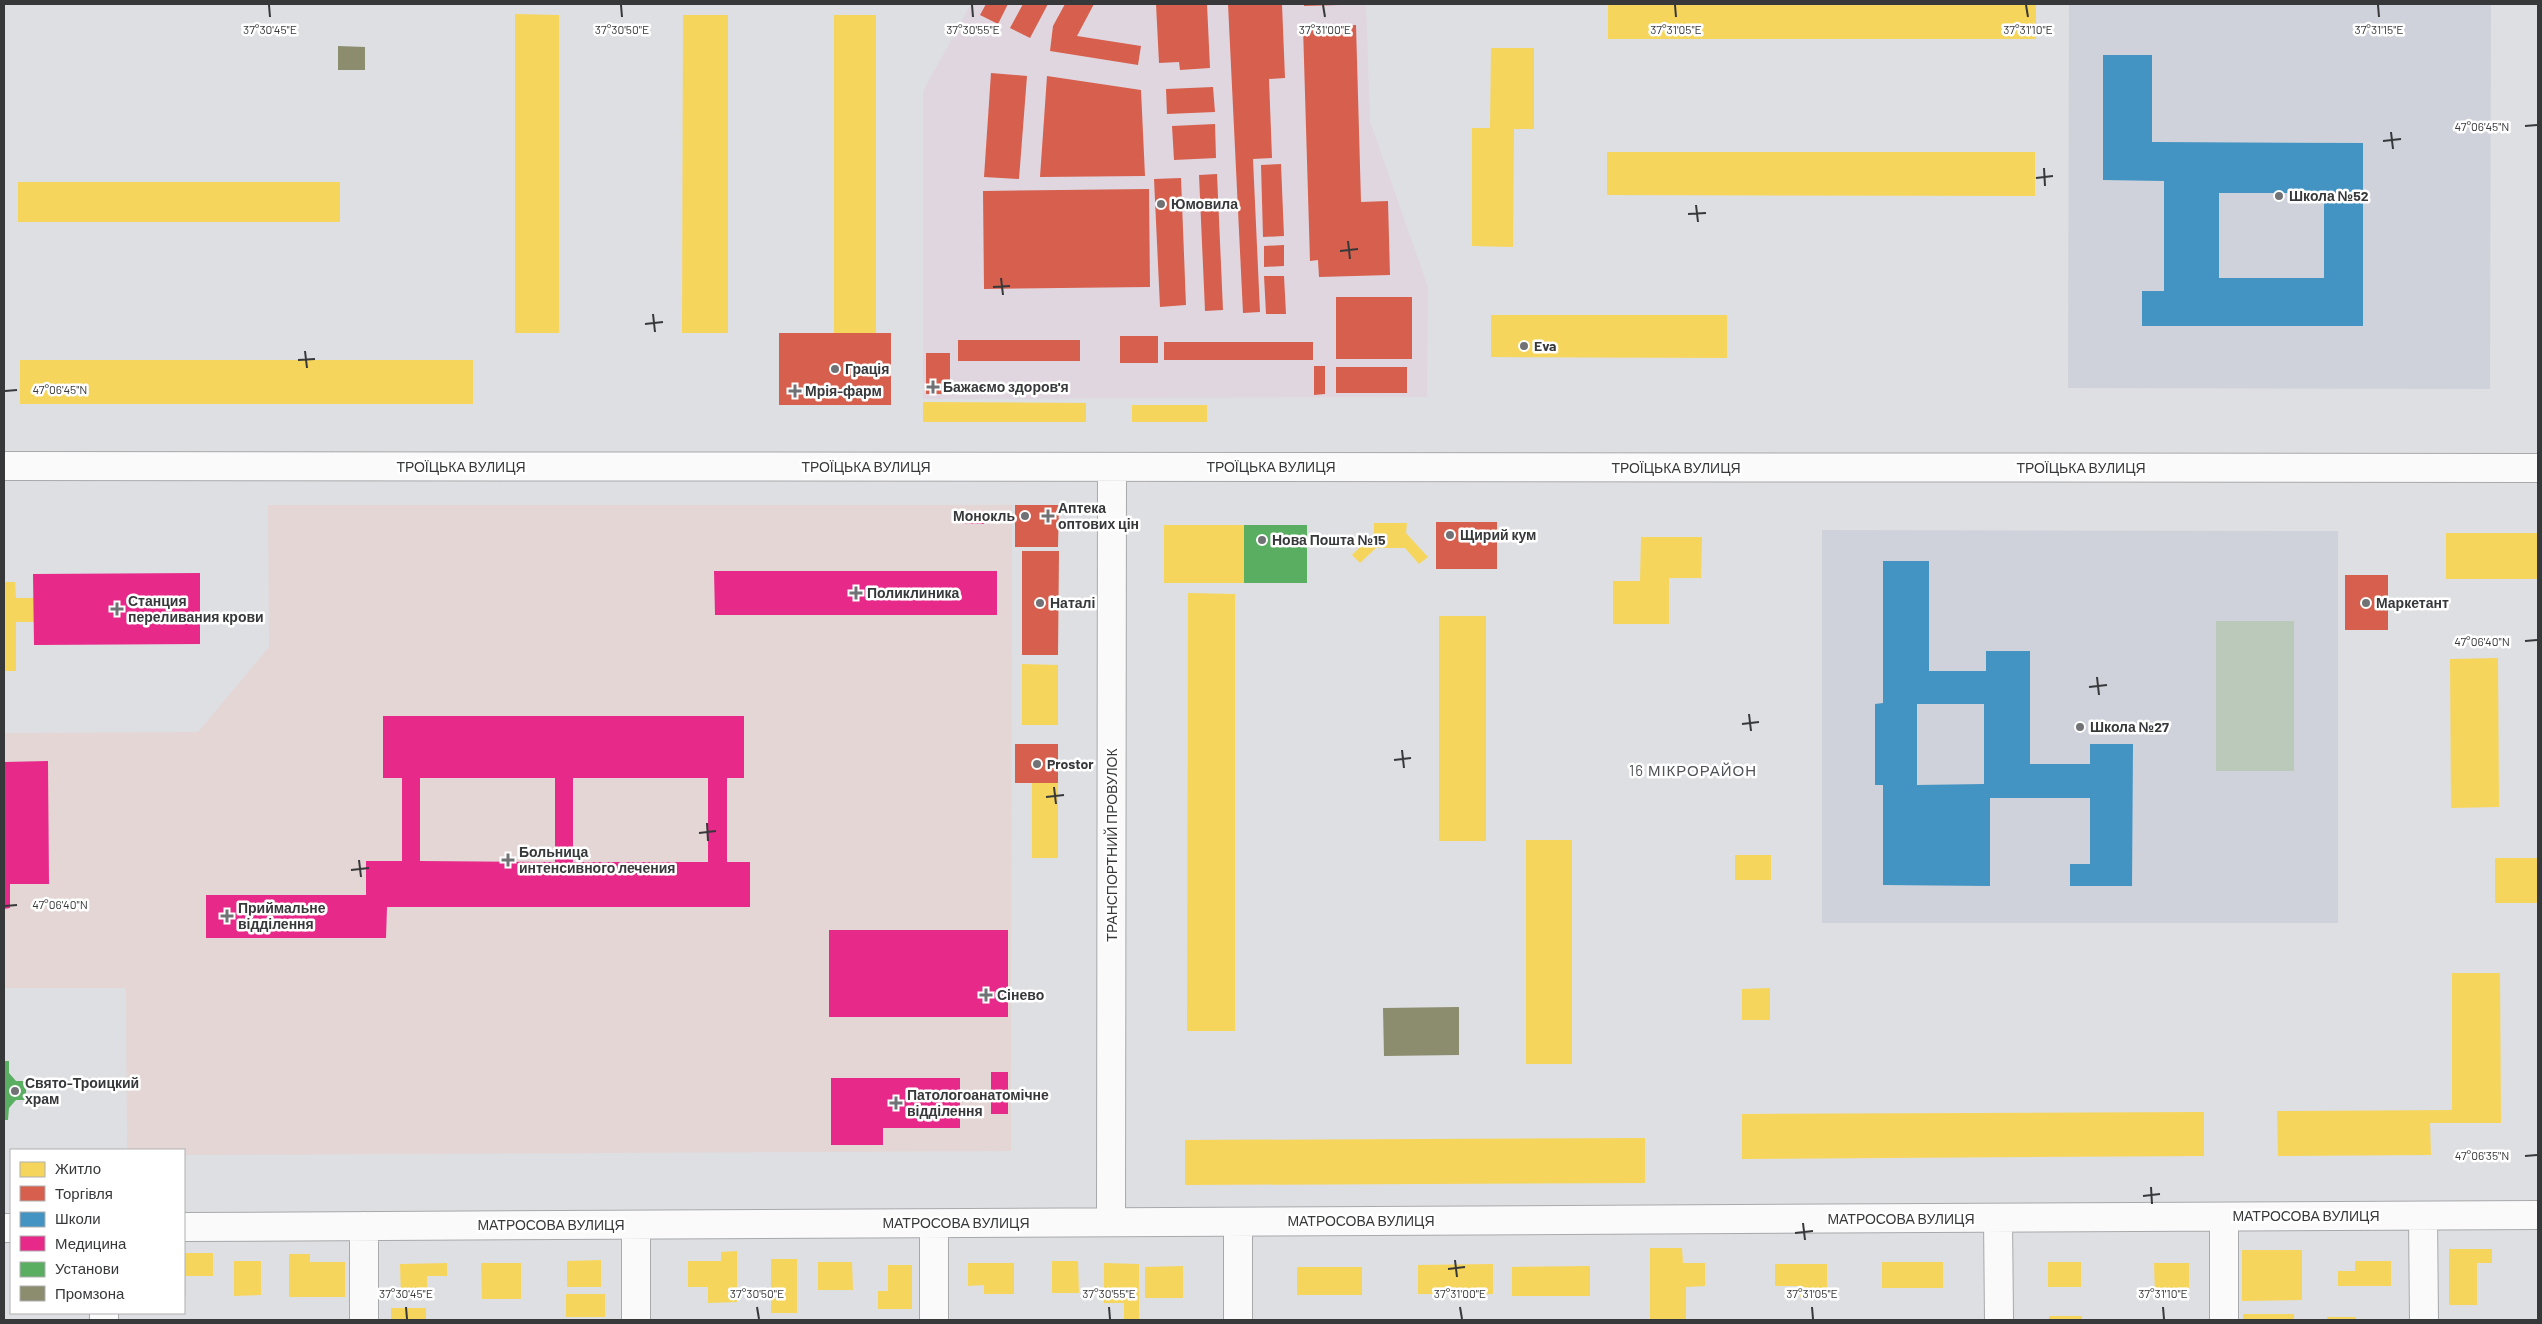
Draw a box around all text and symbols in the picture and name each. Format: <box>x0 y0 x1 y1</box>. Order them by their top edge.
text: 37°30'45"E <box>243 22 297 36</box>
text: 37°30'50"E <box>595 22 649 36</box>
text: 37°30'55"E <box>946 22 1000 36</box>
text: 37°31'00"E <box>1299 22 1351 36</box>
text: 37°31'05"E <box>1650 22 1702 36</box>
text: 37°31'10"E <box>2003 22 2053 36</box>
text: 37°31'15"E <box>2354 22 2404 36</box>
text: 47°06'45"N <box>2455 119 2510 133</box>
place label: Школа №52 <box>2289 187 2369 204</box>
marker: Школа №52 <box>2273 190 2285 202</box>
place label: Юмовила <box>1171 195 1238 212</box>
marker: Юмовила <box>1155 198 1167 210</box>
place label: Eva <box>1534 337 1556 354</box>
marker: Eva <box>1518 340 1530 352</box>
place label: Грація <box>845 360 889 377</box>
marker: Грація <box>829 363 841 375</box>
place label: Бажаємо здоров'я <box>943 378 1069 395</box>
marker: Бажаємо здоров'я <box>927 381 939 393</box>
text: 47°06'45"N <box>33 382 88 396</box>
place label: Мрія-фарм <box>805 382 882 399</box>
marker: Мрія-фарм <box>789 385 801 397</box>
street label: ТРОЇЦЬКА ВУЛИЦЯ <box>396 458 526 475</box>
street label: ТРОЇЦЬКА ВУЛИЦЯ <box>801 458 931 475</box>
street label: ТРОЇЦЬКА ВУЛИЦЯ <box>1206 458 1336 475</box>
street label: ТРОЇЦЬКА ВУЛИЦЯ <box>1611 459 1741 476</box>
street label: ТРОЇЦЬКА ВУЛИЦЯ <box>2016 459 2146 476</box>
place label: Аптека оптових цін <box>1058 499 1139 532</box>
place label: Монокль <box>953 507 1015 524</box>
marker: Монокль <box>1019 510 1031 522</box>
marker: Аптека оптових цін <box>1042 510 1054 522</box>
place label: Щирий кум <box>1460 526 1536 543</box>
marker: Щирий кум <box>1444 529 1456 541</box>
place label: Нова Пошта №15 <box>1272 531 1386 548</box>
marker: Нова Пошта №15 <box>1256 534 1268 546</box>
place label: Поликлиника <box>867 584 960 601</box>
marker: Поликлиника <box>849 586 863 600</box>
place label: Станция переливания крови <box>128 592 264 625</box>
place label: Наталі <box>1050 594 1095 611</box>
place label: Маркетант <box>2376 594 2449 611</box>
marker: Наталі <box>1034 597 1046 609</box>
marker: Маркетант <box>2360 597 2372 609</box>
marker: Станция переливания крови <box>110 602 124 616</box>
text: 47°06'40"N <box>2454 634 2510 648</box>
place label: Школа №27 <box>2090 718 2169 735</box>
marker: Школа №27 <box>2074 721 2086 733</box>
street label: ТРАНСПОРТНИЙ ПРОВУЛОК <box>1103 748 1120 942</box>
place label: Prostor <box>1047 755 1094 772</box>
marker: Prostor <box>1031 758 1043 770</box>
district label: 16 МІКРОРАЙОН <box>1629 761 1757 779</box>
place label: Больница интенсивного лечения <box>519 843 675 876</box>
marker: Больница интенсивного лечения <box>501 853 515 867</box>
text: 47°06'40"N <box>32 897 88 911</box>
place label: Приймальне відділення <box>238 899 326 932</box>
marker: Приймальне відділення <box>220 909 234 923</box>
place label: Сінево <box>997 986 1044 1003</box>
marker: Сінево <box>979 988 993 1002</box>
place label: Свято-Троицкий храм <box>25 1074 139 1107</box>
marker: Свято-Троицкий храм <box>9 1085 21 1097</box>
place label: Патологоанатомічне відділення <box>907 1086 1049 1119</box>
marker: Патологоанатомічне відділення <box>889 1096 903 1110</box>
text: 47°06'35"N <box>2455 1148 2509 1162</box>
legend <box>10 1149 185 1314</box>
text: Житло <box>55 1159 101 1177</box>
text: Торгівля <box>55 1184 113 1202</box>
street label: МАТРОСОВА ВУЛИЦЯ <box>2232 1207 2380 1224</box>
text: Школи <box>55 1209 101 1227</box>
street label: МАТРОСОВА ВУЛИЦЯ <box>1827 1210 1975 1227</box>
street label: МАТРОСОВА ВУЛИЦЯ <box>1287 1212 1435 1229</box>
street label: МАТРОСОВА ВУЛИЦЯ <box>882 1214 1030 1231</box>
street label: МАТРОСОВА ВУЛИЦЯ <box>477 1216 625 1233</box>
text: Медицина <box>55 1234 127 1252</box>
text: Установи <box>55 1259 119 1277</box>
text: Промзона <box>55 1284 125 1302</box>
text: 37°30'45"E <box>379 1286 433 1300</box>
text: 37°30'50"E <box>730 1286 784 1300</box>
text: 37°30'55"E <box>1082 1286 1136 1300</box>
text: 37°31'00"E <box>1434 1286 1486 1300</box>
text: 37°31'05"E <box>1786 1286 1838 1300</box>
text: 37°31'10"E <box>2138 1286 2188 1300</box>

